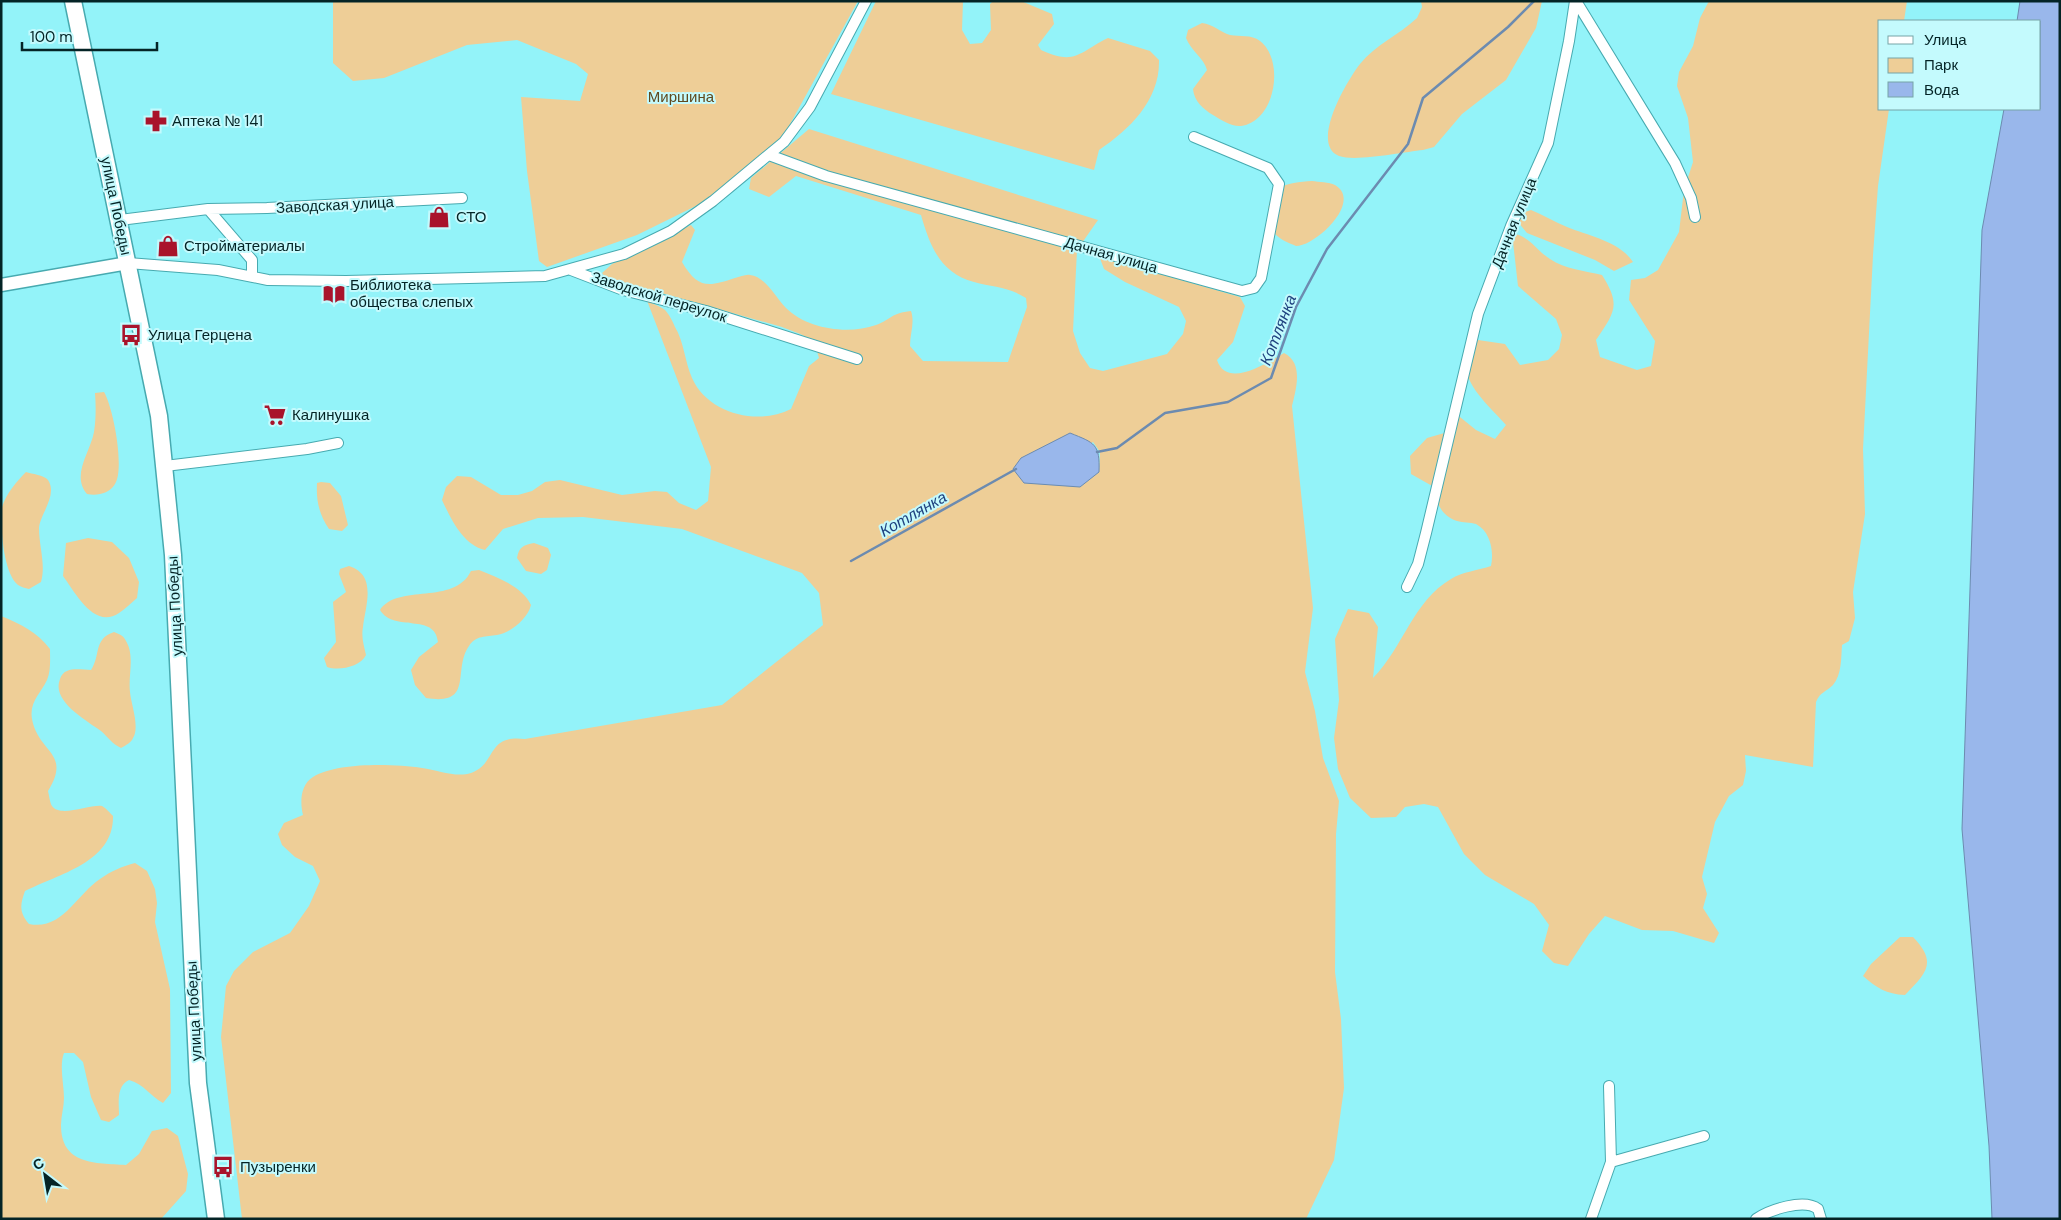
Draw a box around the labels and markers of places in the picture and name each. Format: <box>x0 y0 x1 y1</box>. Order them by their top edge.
pharmacy icon: Аптека № 141 <box>143 108 169 134</box>
place label: Аптека № 141 <box>172 111 263 131</box>
shop icon: СТО <box>426 204 452 230</box>
place label: СТО <box>456 207 487 227</box>
shop icon: Стройматериалы <box>155 233 181 259</box>
place label: Стройматериалы <box>184 236 305 256</box>
place label: Библиотека общества слепых <box>350 275 473 312</box>
library icon: Библиотека общества слепых <box>321 281 347 307</box>
bus stop icon: Улица Герцена <box>118 322 144 348</box>
place label: Улица Герцена <box>148 325 252 345</box>
supermarket icon: Калинушка <box>262 402 288 428</box>
place label: Калинушка <box>292 405 370 425</box>
bus stop icon: Пузыренки <box>210 1154 236 1180</box>
place label: Пузыренки <box>240 1157 316 1177</box>

